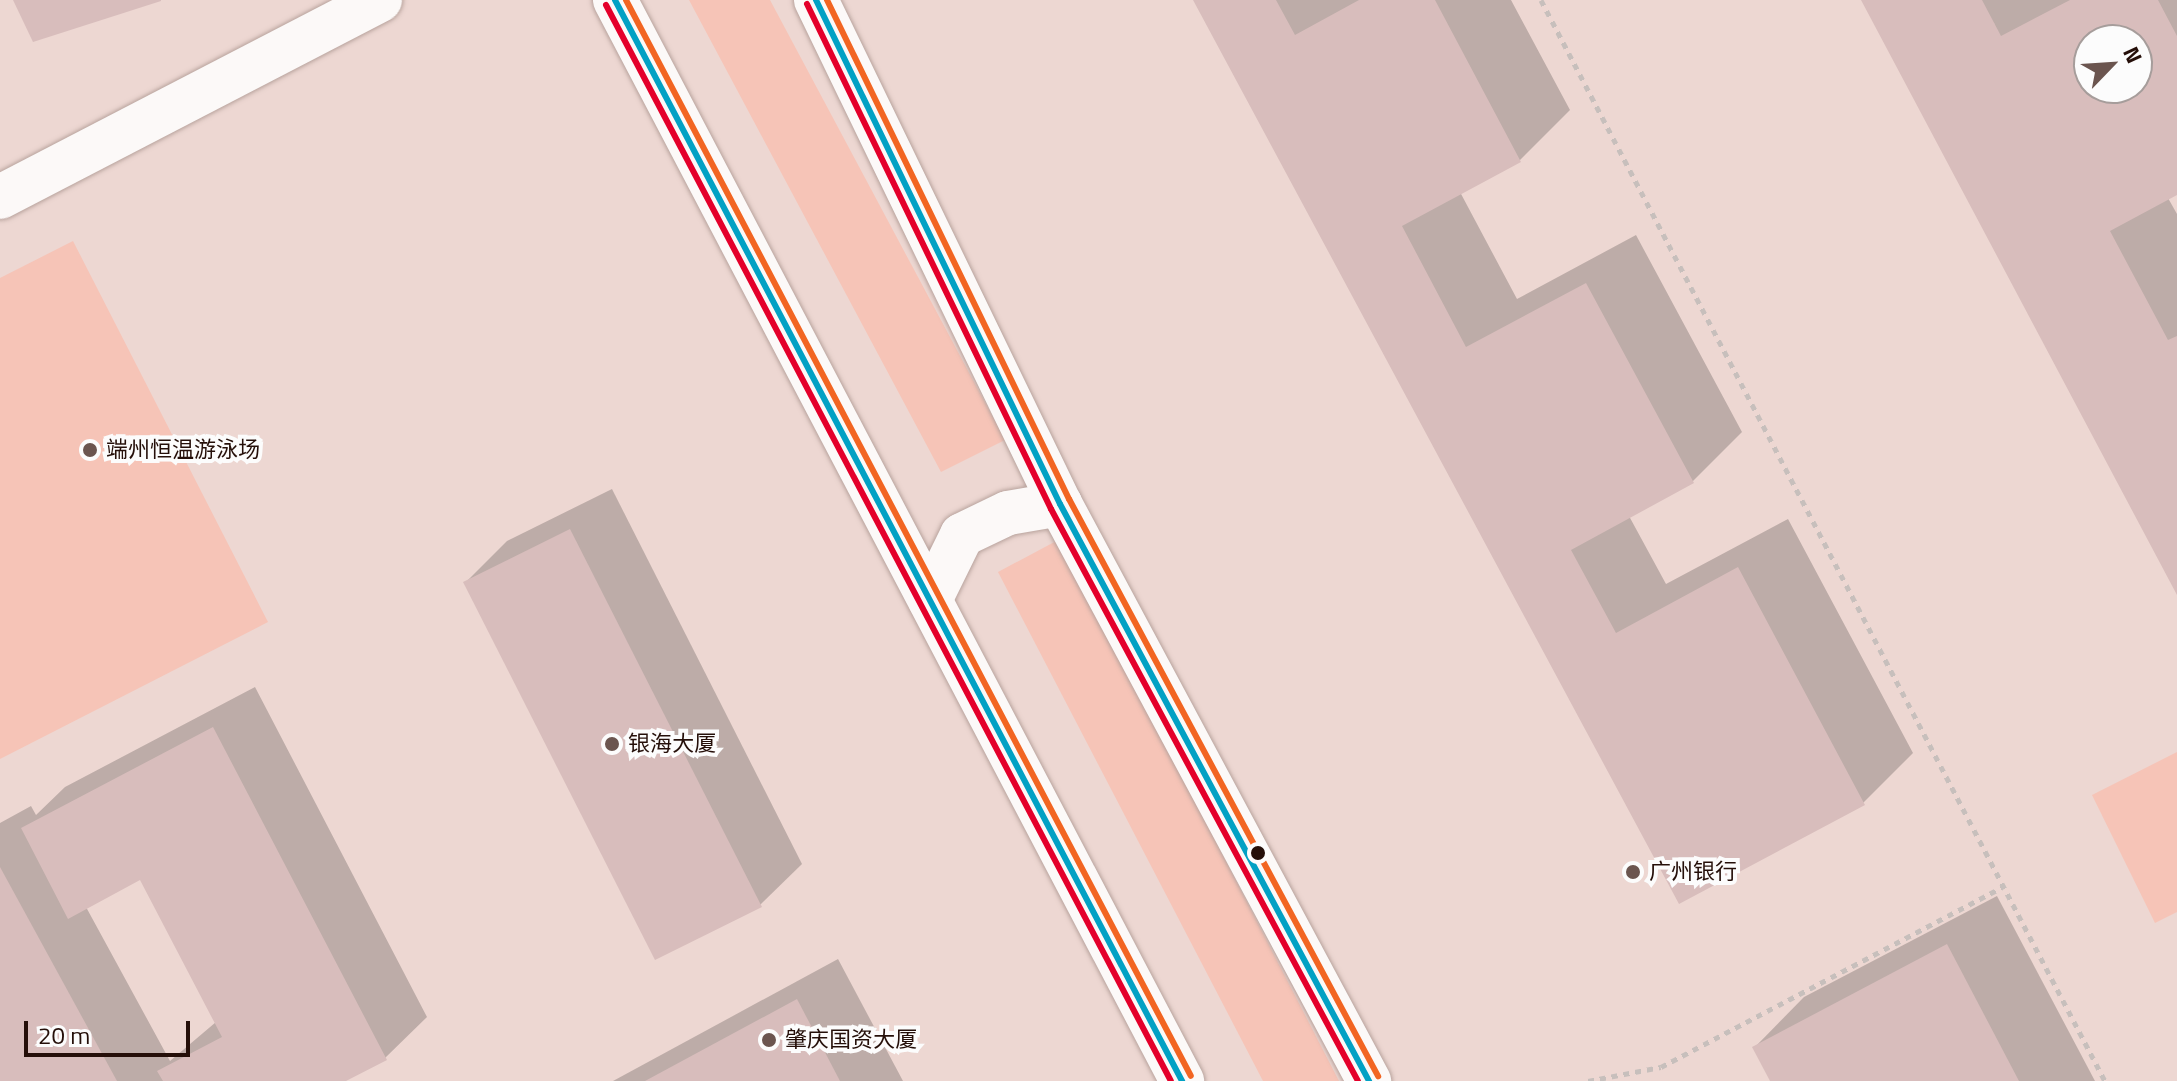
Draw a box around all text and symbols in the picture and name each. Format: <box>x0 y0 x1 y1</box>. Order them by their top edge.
north arrow <box>2073 24 2153 104</box>
text: N <box>2114 41 2152 69</box>
place label: 端州恒温游泳场 <box>106 437 260 463</box>
marker: 端州恒温游泳场 <box>81 441 99 459</box>
place label: 银海大厦 <box>628 731 716 757</box>
marker: 银海大厦 <box>603 735 621 753</box>
unlabelled marker <box>1250 845 1266 861</box>
place label: 广州银行 <box>1649 859 1737 885</box>
marker: 广州银行 <box>1624 863 1642 881</box>
scale bar <box>28 1005 194 1055</box>
text: 20 m <box>38 1017 90 1053</box>
place label: 肇庆国资大厦 <box>785 1027 917 1053</box>
marker: 肇庆国资大厦 <box>760 1031 778 1049</box>

